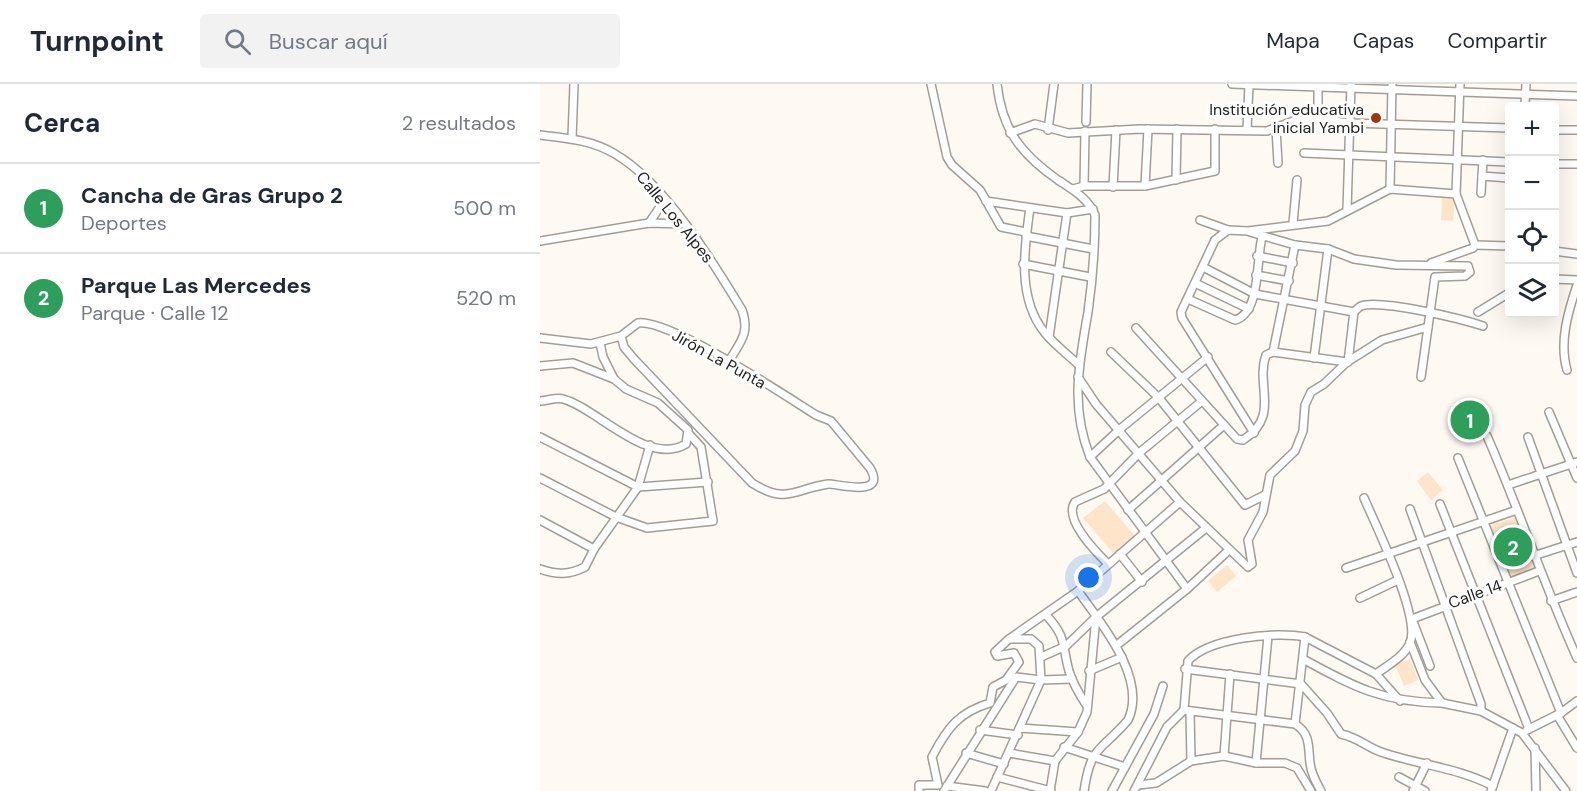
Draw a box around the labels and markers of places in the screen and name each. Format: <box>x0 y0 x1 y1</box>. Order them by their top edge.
place label: Institución educativa inicial Yambi <box>1209 99 1364 138</box>
marker: Institución educativa inicial Yambi <box>1369 111 1383 125</box>
pin: 1 <box>1450 398 1490 442</box>
pin: 2 <box>1494 524 1532 570</box>

